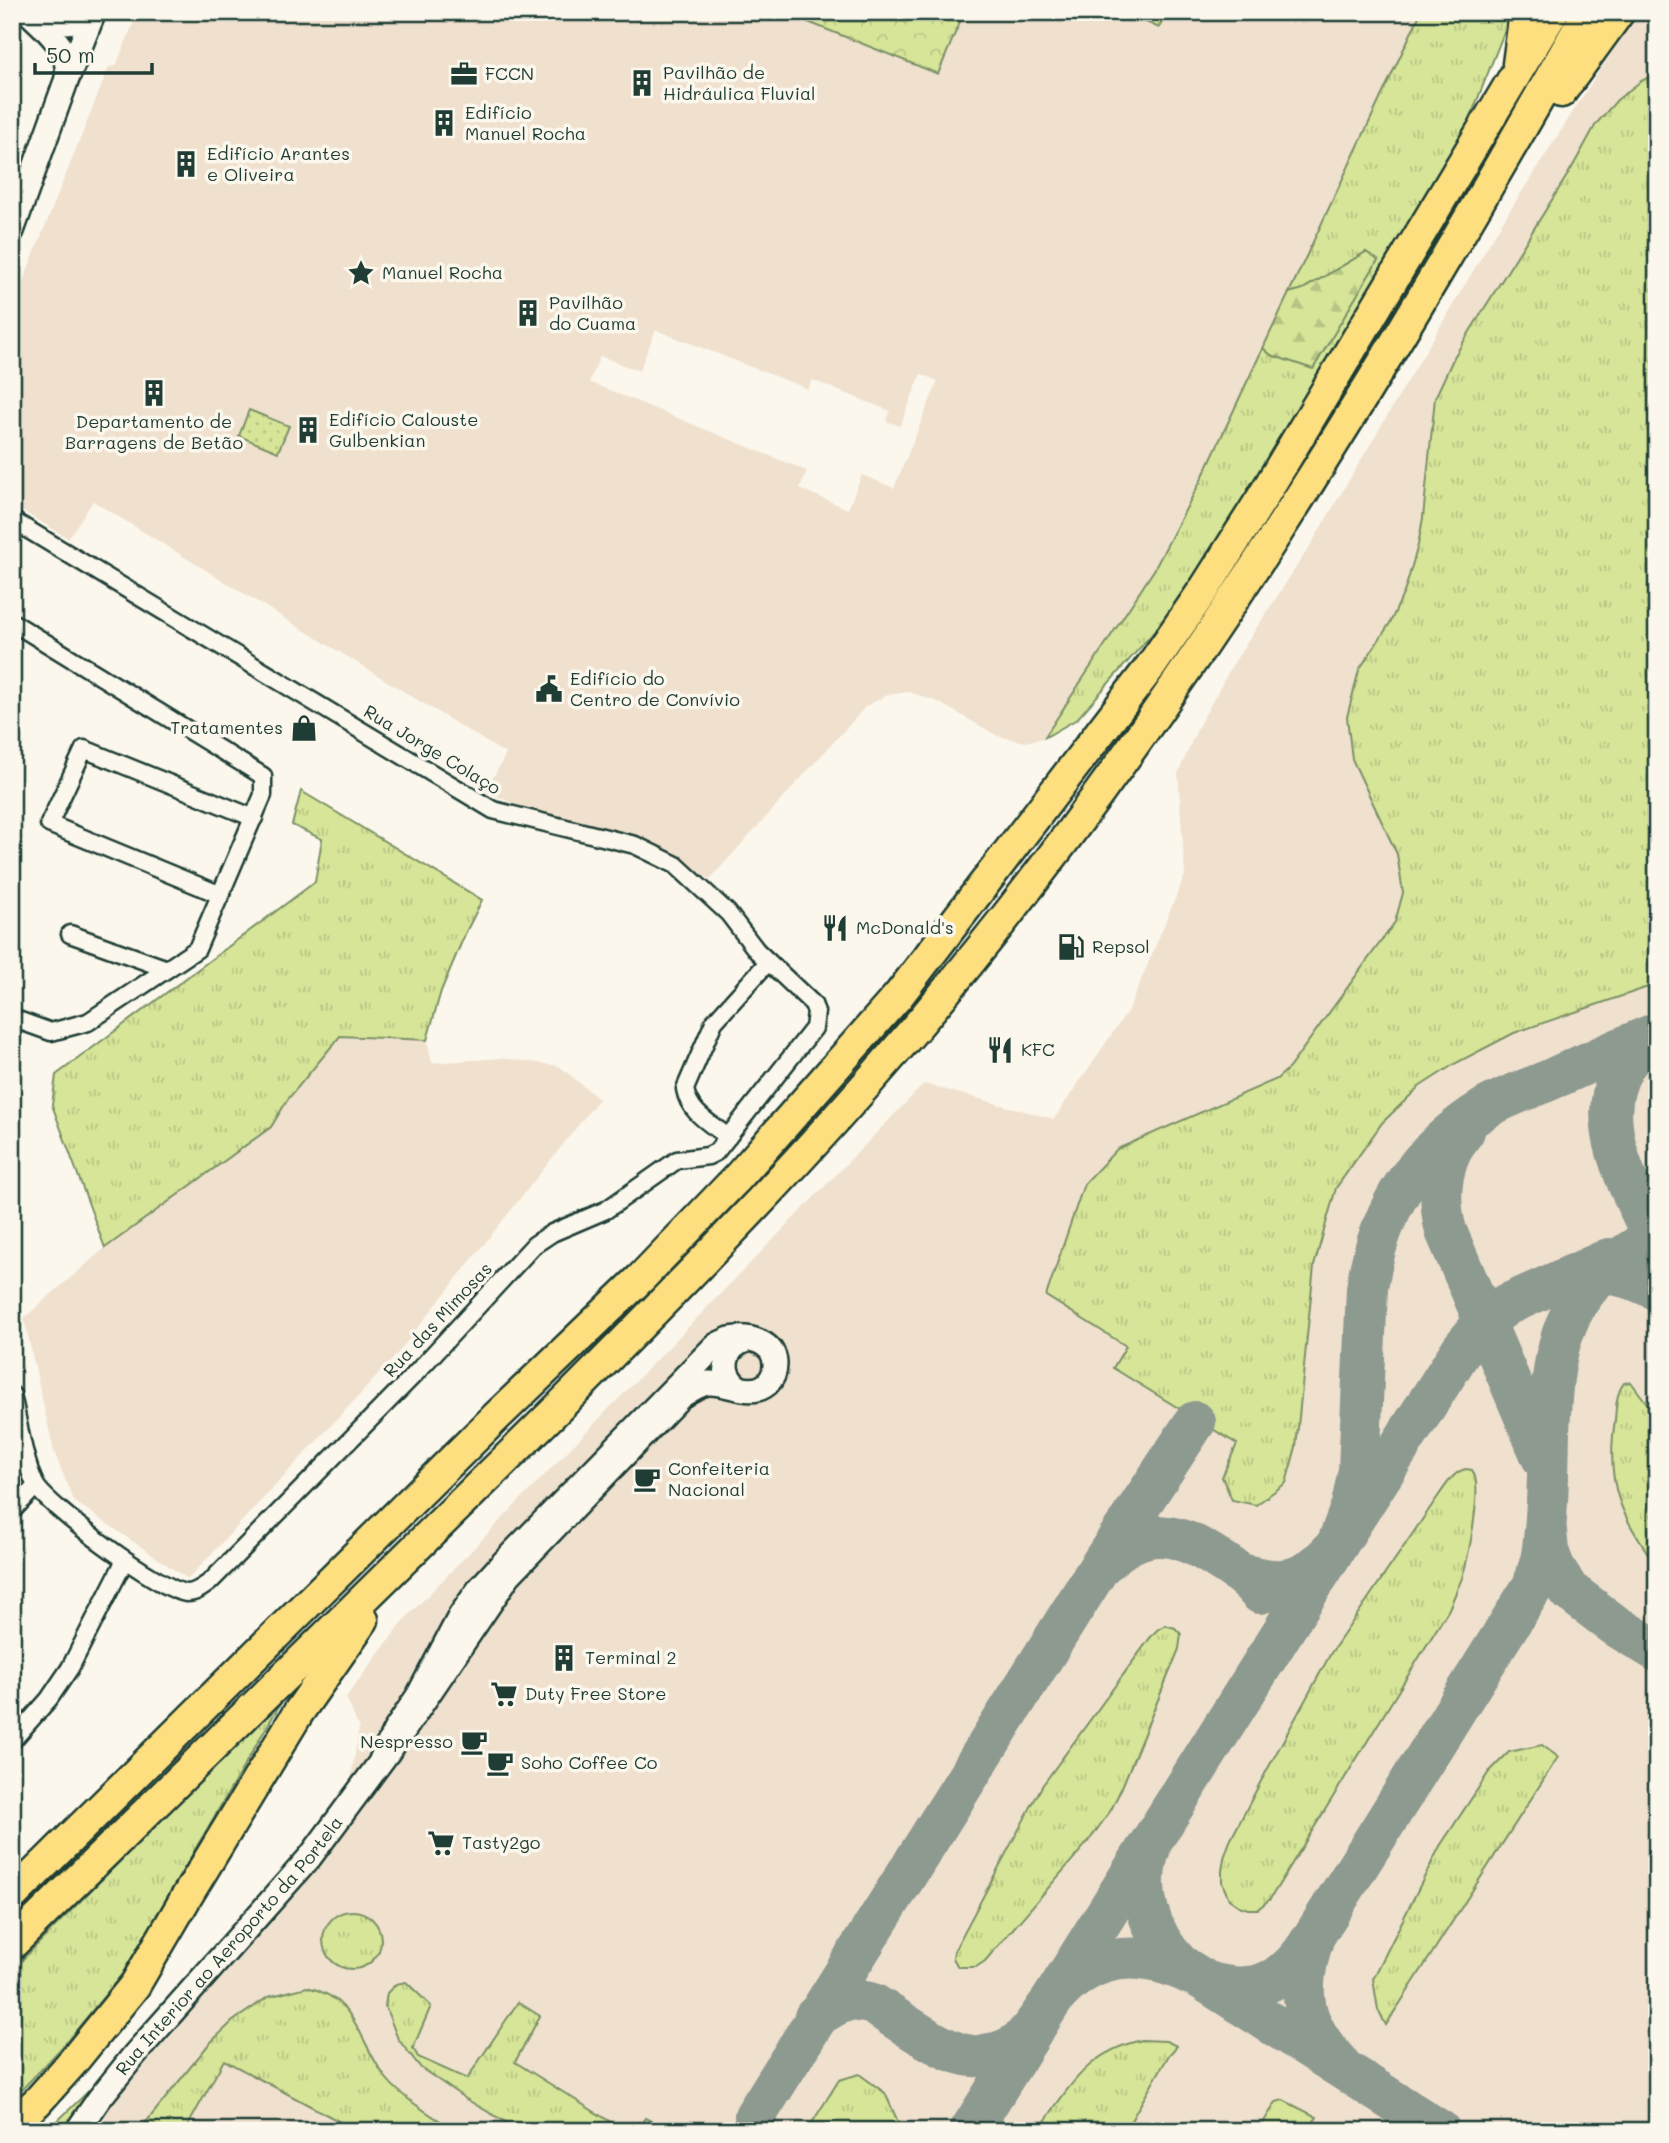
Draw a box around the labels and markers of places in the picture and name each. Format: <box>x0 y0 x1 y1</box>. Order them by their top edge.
office icon: FCCN <box>449 59 479 89</box>
place label: Pavilhão de Hidráulica Fluvial <box>663 60 816 105</box>
place label: FCCN <box>485 61 534 85</box>
building icon: Pavilhão de Hidráulica Fluvial <box>627 68 657 98</box>
place label: Edifício Manuel Rocha <box>465 100 586 145</box>
building icon: Edifício Manuel Rocha <box>429 108 459 138</box>
place label: Edifício Arantes e Oliveira <box>207 141 350 186</box>
building icon: Edifício Arantes e Oliveira <box>171 149 201 179</box>
place icon: Manuel Rocha <box>346 258 376 288</box>
place label: Manuel Rocha <box>382 260 503 284</box>
place label: Pavilhão do Cuama <box>549 290 636 335</box>
building icon: Pavilhão do Cuama <box>513 298 543 328</box>
building icon: Departamento de Barragens de Betão <box>139 378 169 408</box>
place label: Edifício Calouste Gulbenkian <box>329 407 478 452</box>
place label: Departamento de Barragens de Betão <box>65 409 243 454</box>
building icon: Edifício Calouste Gulbenkian <box>293 415 323 445</box>
place label: Edifício do Centro de Convívio <box>570 666 740 711</box>
public building icon: Edifício do Centro de Convívio <box>534 674 564 704</box>
shop icon: Tratamentes <box>289 713 319 743</box>
place label: Tratamentes <box>170 715 283 739</box>
restaurant icon: McDonald's <box>820 913 850 943</box>
place label: McDonald's <box>856 915 954 939</box>
fuel station icon: Repsol <box>1056 932 1086 962</box>
place label: Repsol <box>1092 934 1150 958</box>
restaurant icon: KFC <box>985 1035 1015 1065</box>
place label: KFC <box>1021 1037 1055 1061</box>
place label: Confeiteria Nacional <box>668 1456 770 1501</box>
cafe icon: Confeiteria Nacional <box>632 1464 662 1494</box>
building icon: Terminal 2 <box>549 1643 579 1673</box>
place label: Terminal 2 <box>585 1645 677 1669</box>
supermarket icon: Duty Free Store <box>489 1679 519 1709</box>
place label: Duty Free Store <box>525 1681 666 1705</box>
cafe icon: Nespresso <box>459 1727 489 1757</box>
place label: Nespresso <box>360 1729 453 1753</box>
cafe icon: Soho Coffee Co <box>485 1748 515 1778</box>
place label: Soho Coffee Co <box>521 1750 658 1774</box>
supermarket icon: Tasty2go <box>426 1828 456 1858</box>
place label: Tasty2go <box>462 1830 541 1854</box>

